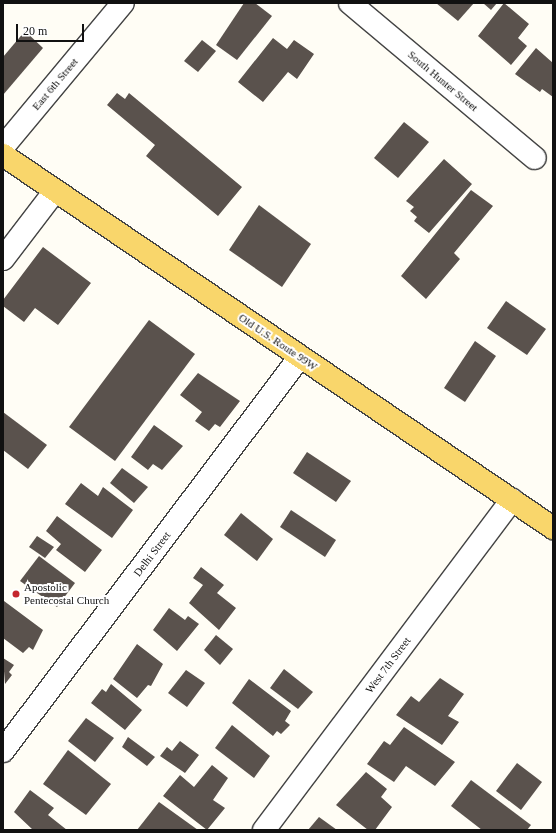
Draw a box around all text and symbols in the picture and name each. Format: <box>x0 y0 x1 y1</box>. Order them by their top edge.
scale bar <box>18 16 86 42</box>
text: 20 m <box>23 24 47 38</box>
street label: South Hunter Street <box>405 48 481 114</box>
street label: East 6th Street <box>29 55 81 113</box>
street label: Old U.S. Route 99W <box>236 311 320 373</box>
street label: Delhi Street <box>131 529 173 579</box>
place label: Apostolic Pentecostal Church <box>24 581 109 607</box>
marker: Apostolic Pentecostal Church <box>11 589 21 599</box>
street label: West 7th Street <box>363 634 413 696</box>

